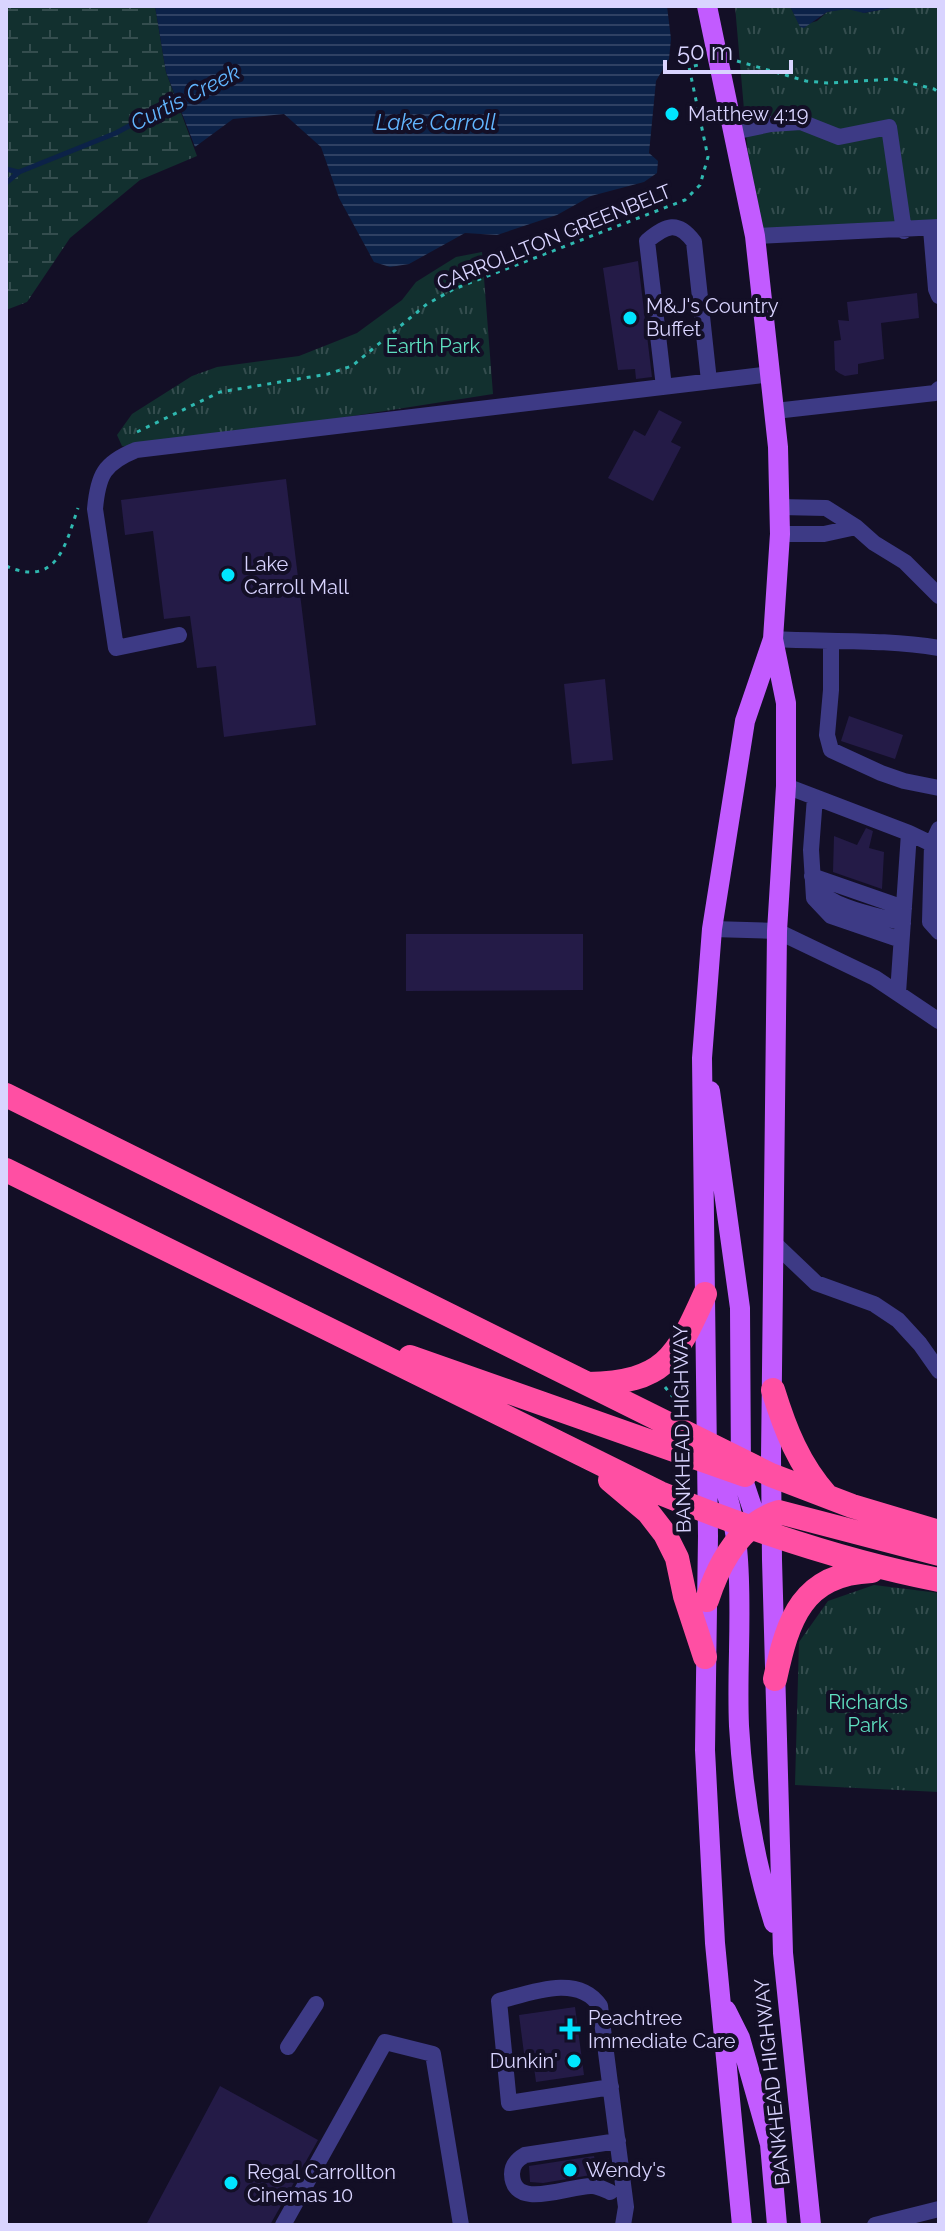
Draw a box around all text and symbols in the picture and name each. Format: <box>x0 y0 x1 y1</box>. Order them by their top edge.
scale bar <box>665 24 791 74</box>
text: 50 m <box>677 37 733 66</box>
water label: Curtis Creek <box>126 58 244 136</box>
place label: Matthew 4:19 <box>688 102 809 126</box>
marker: Matthew 4:19 <box>663 105 681 123</box>
water label: Lake Carroll <box>376 109 496 135</box>
street label: CARROLLTON GREENBELT <box>433 179 675 295</box>
place label: M&J's Country Buffet <box>646 294 779 341</box>
marker: M&J's Country Buffet <box>621 309 639 327</box>
park label: Earth Park <box>386 334 481 358</box>
place label: Lake Carroll Mall <box>244 552 349 599</box>
marker: Lake Carroll Mall <box>219 566 237 584</box>
street label: BANKHEAD HIGHWAY <box>668 1325 696 1533</box>
park label: Richards Park <box>828 1690 908 1737</box>
street label: BANKHEAD HIGHWAY <box>749 1977 795 2187</box>
place label: Peachtree Immediate Care <box>588 2006 736 2053</box>
marker: Peachtree Immediate Care <box>559 2018 581 2040</box>
place label: Dunkin' <box>490 2049 558 2073</box>
marker: Dunkin' <box>565 2052 583 2070</box>
place label: Wendy's <box>586 2158 666 2182</box>
place label: Regal Carrollton Cinemas 10 <box>247 2160 396 2207</box>
marker: Wendy's <box>561 2161 579 2179</box>
marker: Regal Carrollton Cinemas 10 <box>222 2174 240 2192</box>

